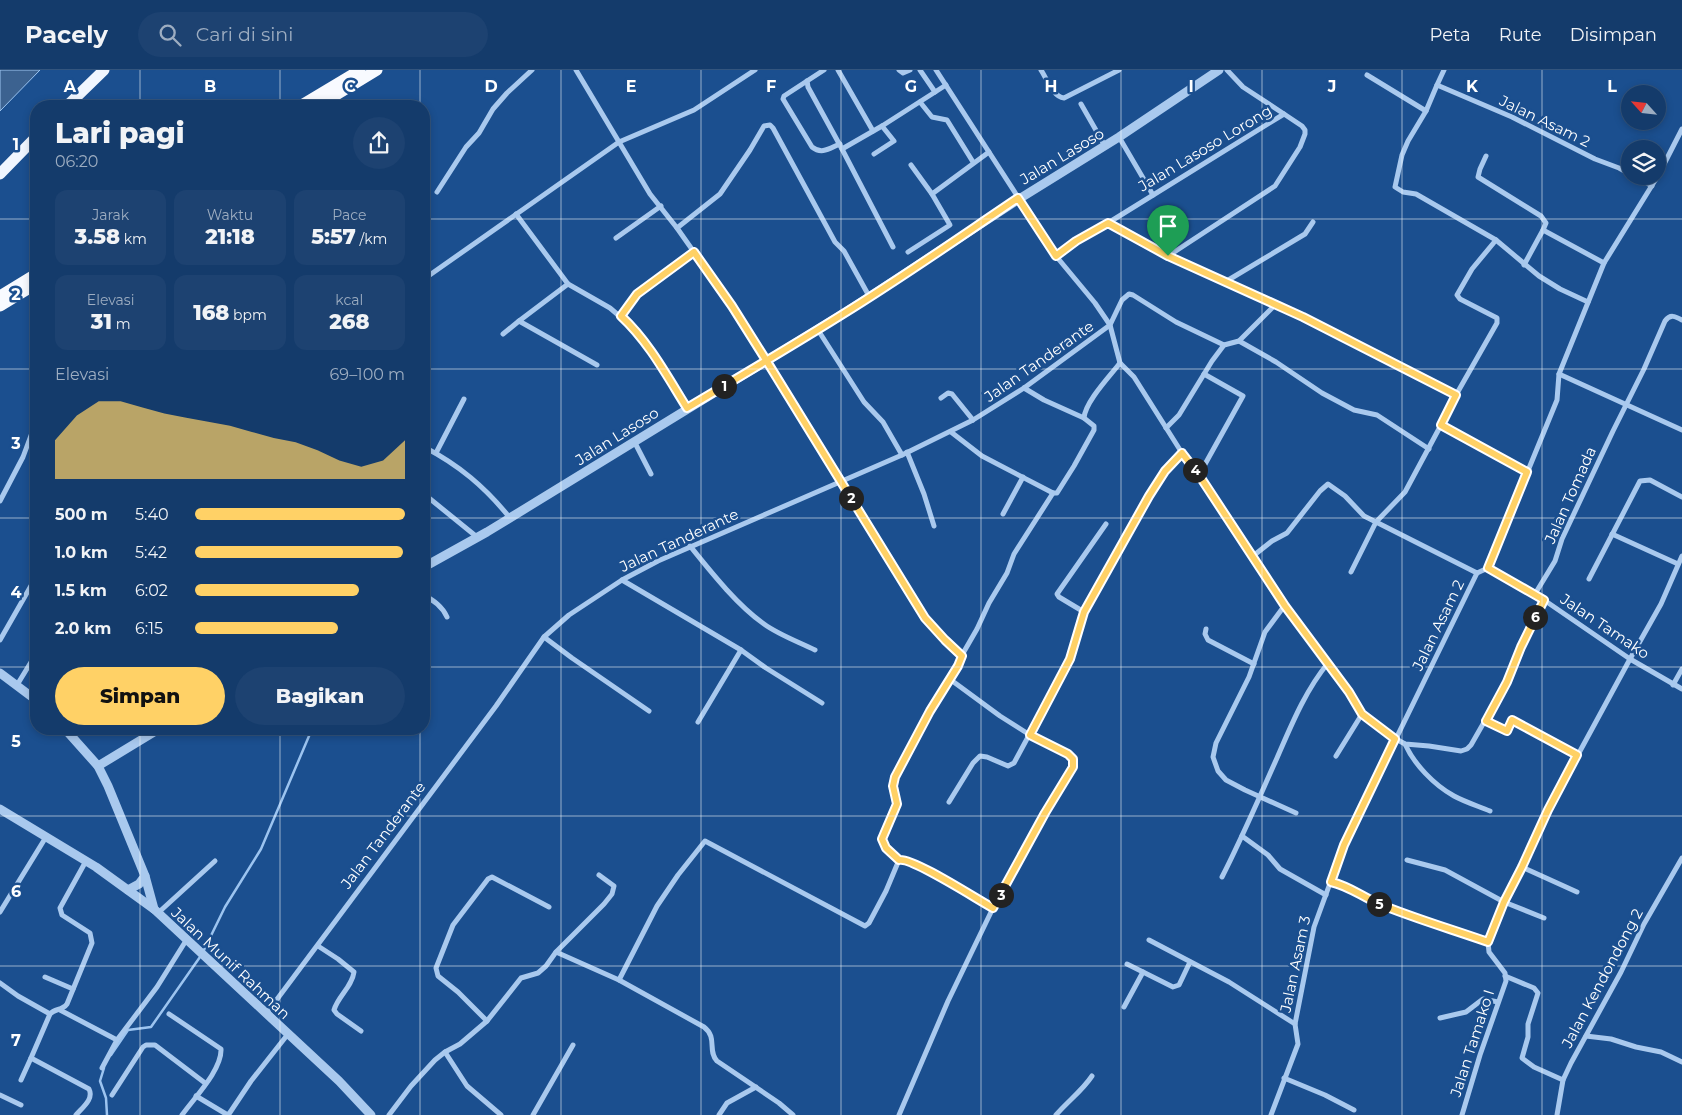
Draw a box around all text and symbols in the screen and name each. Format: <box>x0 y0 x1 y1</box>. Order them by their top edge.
search box <box>138 12 488 57</box>
text: Pacely <box>25 20 108 49</box>
icon: search <box>156 21 184 49</box>
text: Cari di sini <box>196 23 293 46</box>
text: Peta <box>1430 24 1471 46</box>
text: Rute <box>1499 24 1542 46</box>
text: Disimpan <box>1570 24 1657 46</box>
text: A <box>63 77 77 96</box>
text: B <box>204 77 216 96</box>
text: C <box>344 77 356 96</box>
text: D <box>484 77 498 96</box>
text: E <box>626 77 636 96</box>
text: F <box>766 77 776 96</box>
text: G <box>905 77 917 96</box>
text: H <box>1045 77 1057 96</box>
text: I <box>1188 77 1194 96</box>
text: J <box>1327 77 1336 96</box>
text: K <box>1466 77 1479 96</box>
text: L <box>1607 77 1617 96</box>
north arrow <box>1621 85 1666 130</box>
map controls <box>1621 85 1666 185</box>
street label: Jalan Asam 2 <box>1496 90 1593 151</box>
street label: Jalan Lasoso Lorong <box>1134 101 1275 196</box>
text: Lari pagi <box>55 116 185 150</box>
button: share <box>353 117 405 169</box>
street label: Jalan Lasoso <box>1016 124 1107 189</box>
text: 1 <box>13 135 19 154</box>
button: layers <box>1621 140 1666 185</box>
text: 06:20 <box>55 152 98 171</box>
pin <box>1147 205 1189 256</box>
text: Jarak <box>92 206 129 224</box>
text: Waktu <box>207 206 253 224</box>
text: Pace <box>332 206 366 224</box>
icon: arrive <box>1154 212 1182 240</box>
text: 3.58 <box>75 224 120 249</box>
text: 21:18 <box>205 224 255 249</box>
text: 5:57 <box>311 224 356 249</box>
text: km <box>120 230 147 248</box>
text: /km <box>356 230 387 248</box>
text: 2 <box>11 285 21 304</box>
text: Elevasi <box>87 291 134 309</box>
text: kcal <box>335 291 363 309</box>
text: 168 <box>193 300 229 325</box>
text: bpm <box>229 306 267 324</box>
text: 31 <box>91 309 112 334</box>
text: 268 <box>329 309 369 334</box>
text: m <box>112 315 131 333</box>
street label: Jalan Tanderante <box>980 316 1097 406</box>
text: Elevasi <box>55 365 109 384</box>
text: 69–100 m <box>330 365 405 384</box>
pin: 1 <box>712 374 736 398</box>
text: 1 <box>722 377 727 395</box>
street label: Jalan Lasoso <box>571 403 662 470</box>
text: 3 <box>10 434 21 453</box>
street label: Jalan Tomada <box>1540 443 1600 547</box>
pin: 4 <box>1182 458 1208 482</box>
text: 4 <box>1191 461 1200 479</box>
pin: 2 <box>838 486 864 510</box>
text: 2 <box>847 489 856 507</box>
street label: Jalan Tanderante <box>616 504 741 576</box>
text: 500 m <box>55 505 108 524</box>
text: 5:40 <box>135 505 169 524</box>
text: 1.0 km <box>55 543 108 562</box>
text: 5:42 <box>135 543 167 562</box>
street label: Jalan Asam 2 <box>1407 577 1468 674</box>
text: 1.5 km <box>55 581 107 600</box>
text: 6:02 <box>135 581 168 600</box>
text: 4 <box>10 583 22 602</box>
street label: Jalan Tamako <box>1556 589 1653 663</box>
pin: 6 <box>1522 604 1548 630</box>
text: 6 <box>1531 608 1540 626</box>
text: 2.0 km <box>55 619 111 638</box>
text: 6:15 <box>135 619 163 638</box>
button: Simpan <box>55 667 225 725</box>
button: Bagikan <box>235 667 405 725</box>
text: 5 <box>11 732 21 751</box>
street label: Jalan Tanderante <box>336 778 429 893</box>
text: 6 <box>11 882 21 901</box>
pin: 3 <box>988 882 1014 908</box>
text: 3 <box>997 886 1006 904</box>
pin: 5 <box>1366 892 1392 916</box>
text: 5 <box>1375 895 1384 913</box>
street label: Jalan Munif Rahman <box>167 902 294 1023</box>
street label: Jalan Kendondong 2 <box>1557 905 1647 1052</box>
street label: Jalan Asam 3 <box>1275 914 1315 1015</box>
street label: Jalan Tamako I <box>1445 987 1498 1100</box>
text: 7 <box>11 1031 21 1050</box>

